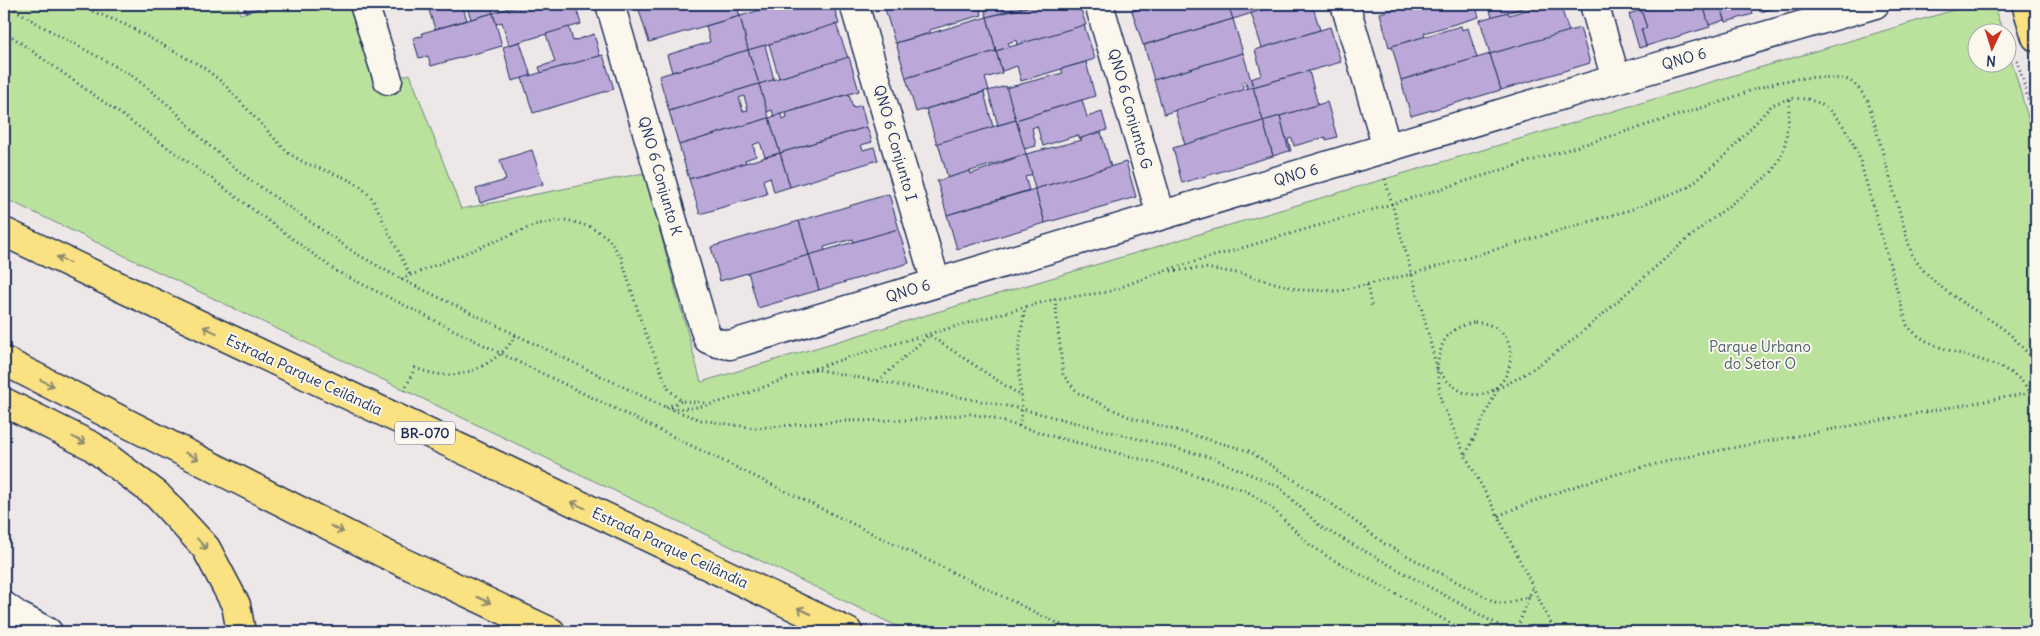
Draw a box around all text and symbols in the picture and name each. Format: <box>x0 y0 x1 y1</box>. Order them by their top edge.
north arrow <box>1968 22 2018 72</box>
street label: QNO 6 <box>1659 43 1708 74</box>
street label: QNO 6 Conjunto G <box>1104 46 1157 171</box>
text: N <box>1986 52 1997 70</box>
street label: QNO 6 Conjunto I <box>870 82 921 203</box>
street label: QNO 6 Conjunto K <box>634 114 687 238</box>
street label: QNO 6 <box>1271 159 1320 190</box>
one-way arrow <box>56 255 71 264</box>
street label: QNO 6 <box>883 275 932 306</box>
one-way arrow <box>202 325 217 335</box>
street label: Estrada Parque Ceilândia <box>223 330 386 419</box>
park label: Parque Urbano do Setor O <box>1709 337 1811 373</box>
one-way arrow <box>39 379 54 388</box>
road number: BR-070 <box>395 422 455 444</box>
one-way arrow <box>71 435 86 445</box>
one-way arrow <box>184 452 199 461</box>
one-way arrow <box>571 499 586 509</box>
street label: Estrada Parque Ceilândia <box>589 503 752 592</box>
one-way arrow <box>329 525 344 534</box>
one-way arrow <box>196 537 208 550</box>
one-way arrow <box>476 595 491 605</box>
one-way arrow <box>797 606 812 616</box>

